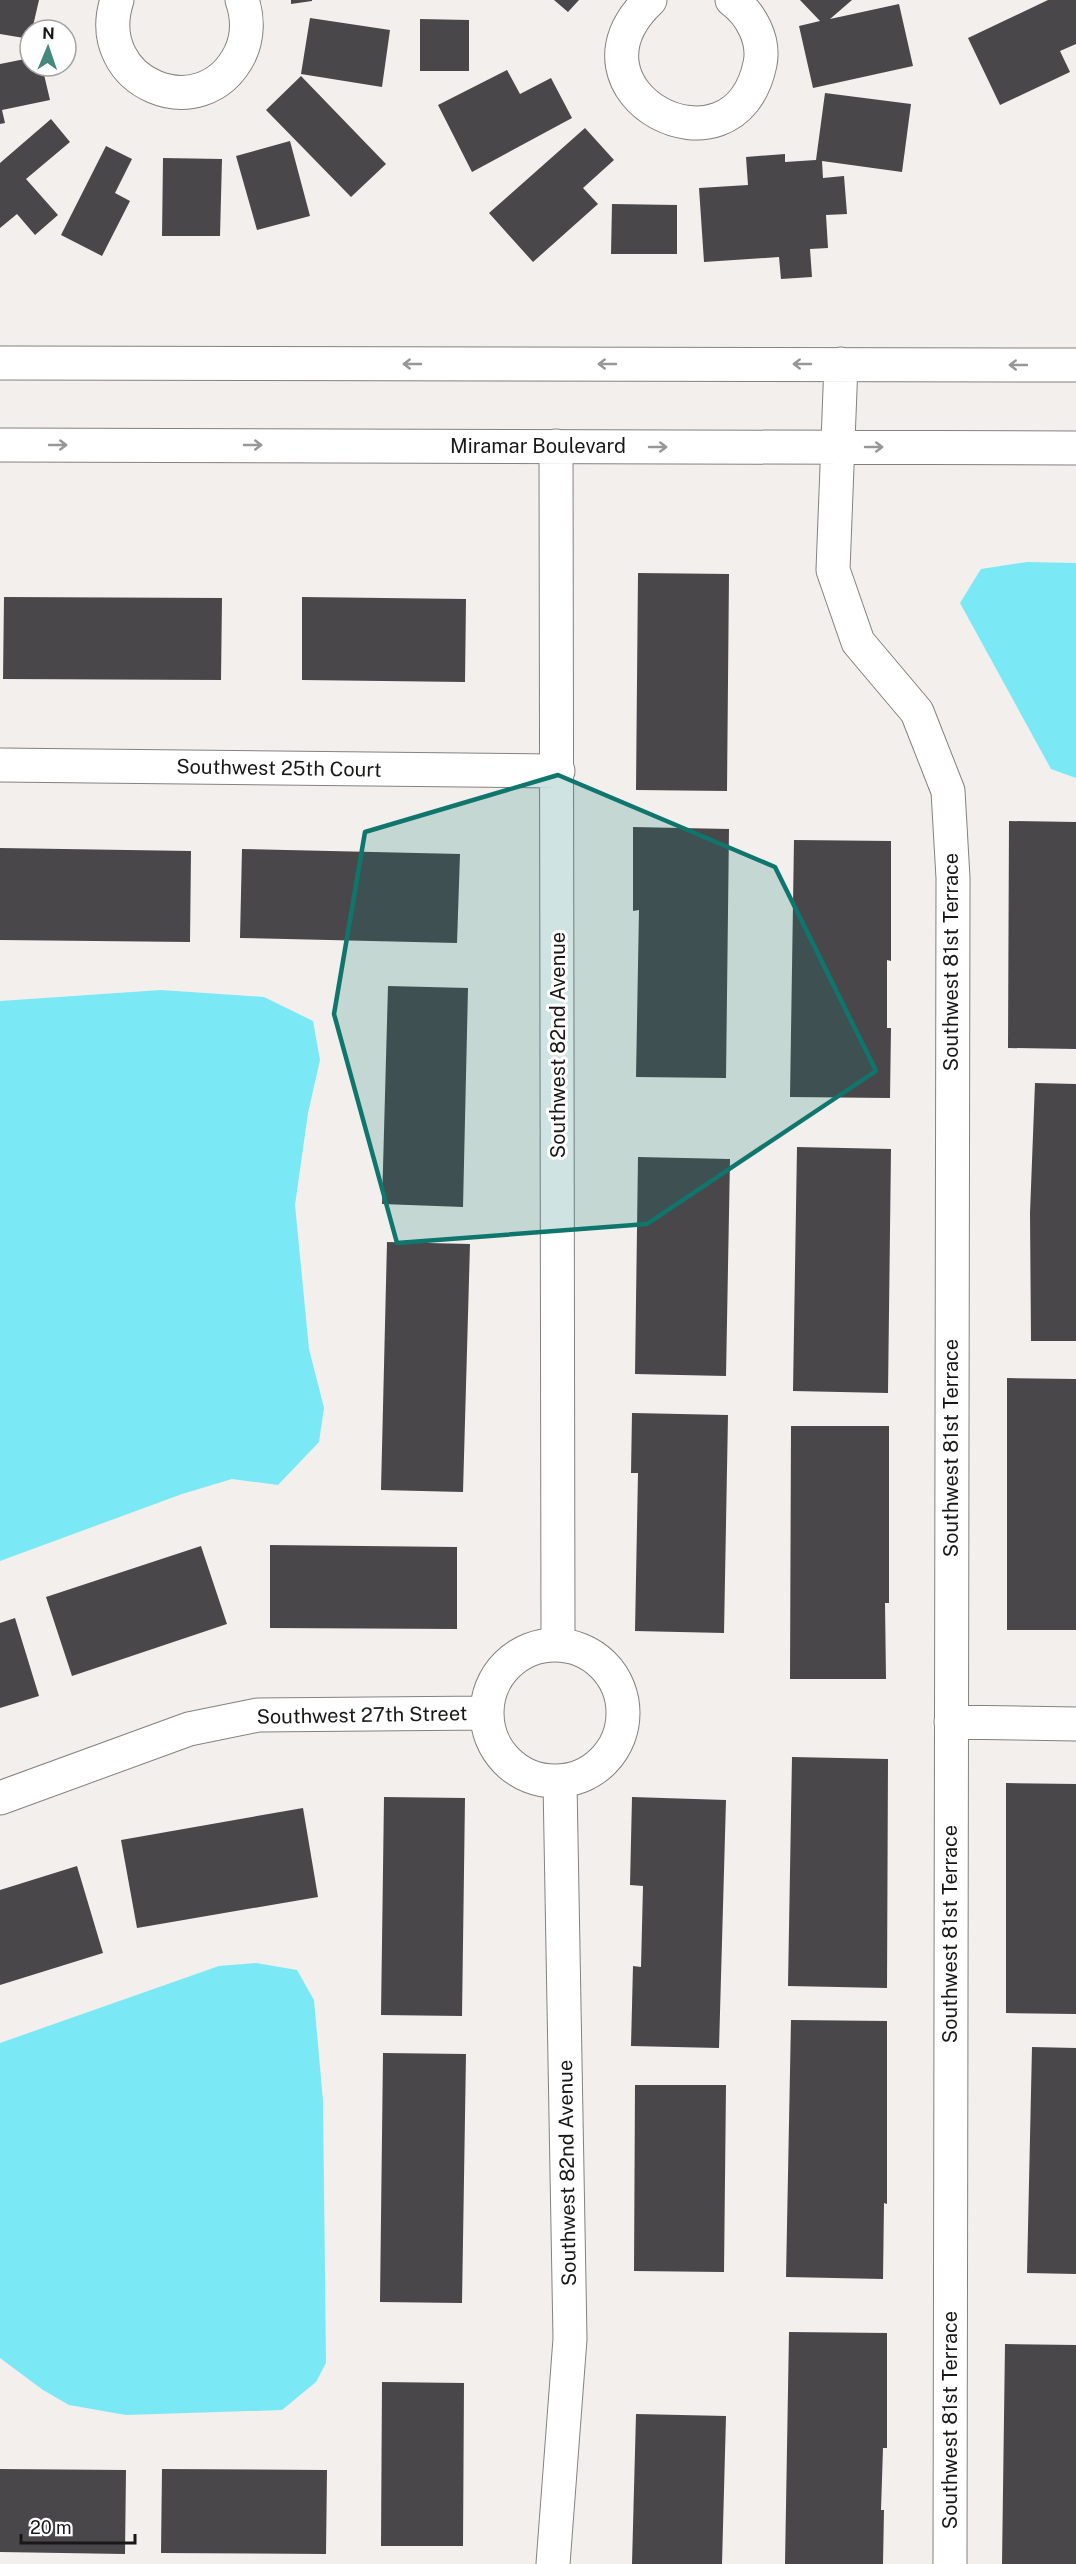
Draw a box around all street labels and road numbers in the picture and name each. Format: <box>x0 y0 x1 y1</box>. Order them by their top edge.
street label: Miramar Boulevard <box>450 434 626 458</box>
street label: Southwest 25th Court <box>176 754 382 782</box>
street label: Southwest 81st Terrace <box>939 853 963 1071</box>
street label: Southwest 82nd Avenue <box>546 932 570 1158</box>
street label: Southwest 81st Terrace <box>939 1339 963 1557</box>
street label: Southwest 27th Street <box>256 1701 468 1729</box>
street label: Southwest 81st Terrace <box>938 1825 962 2043</box>
street label: Southwest 82nd Avenue <box>553 2060 581 2286</box>
street label: Southwest 81st Terrace <box>938 2311 962 2529</box>

